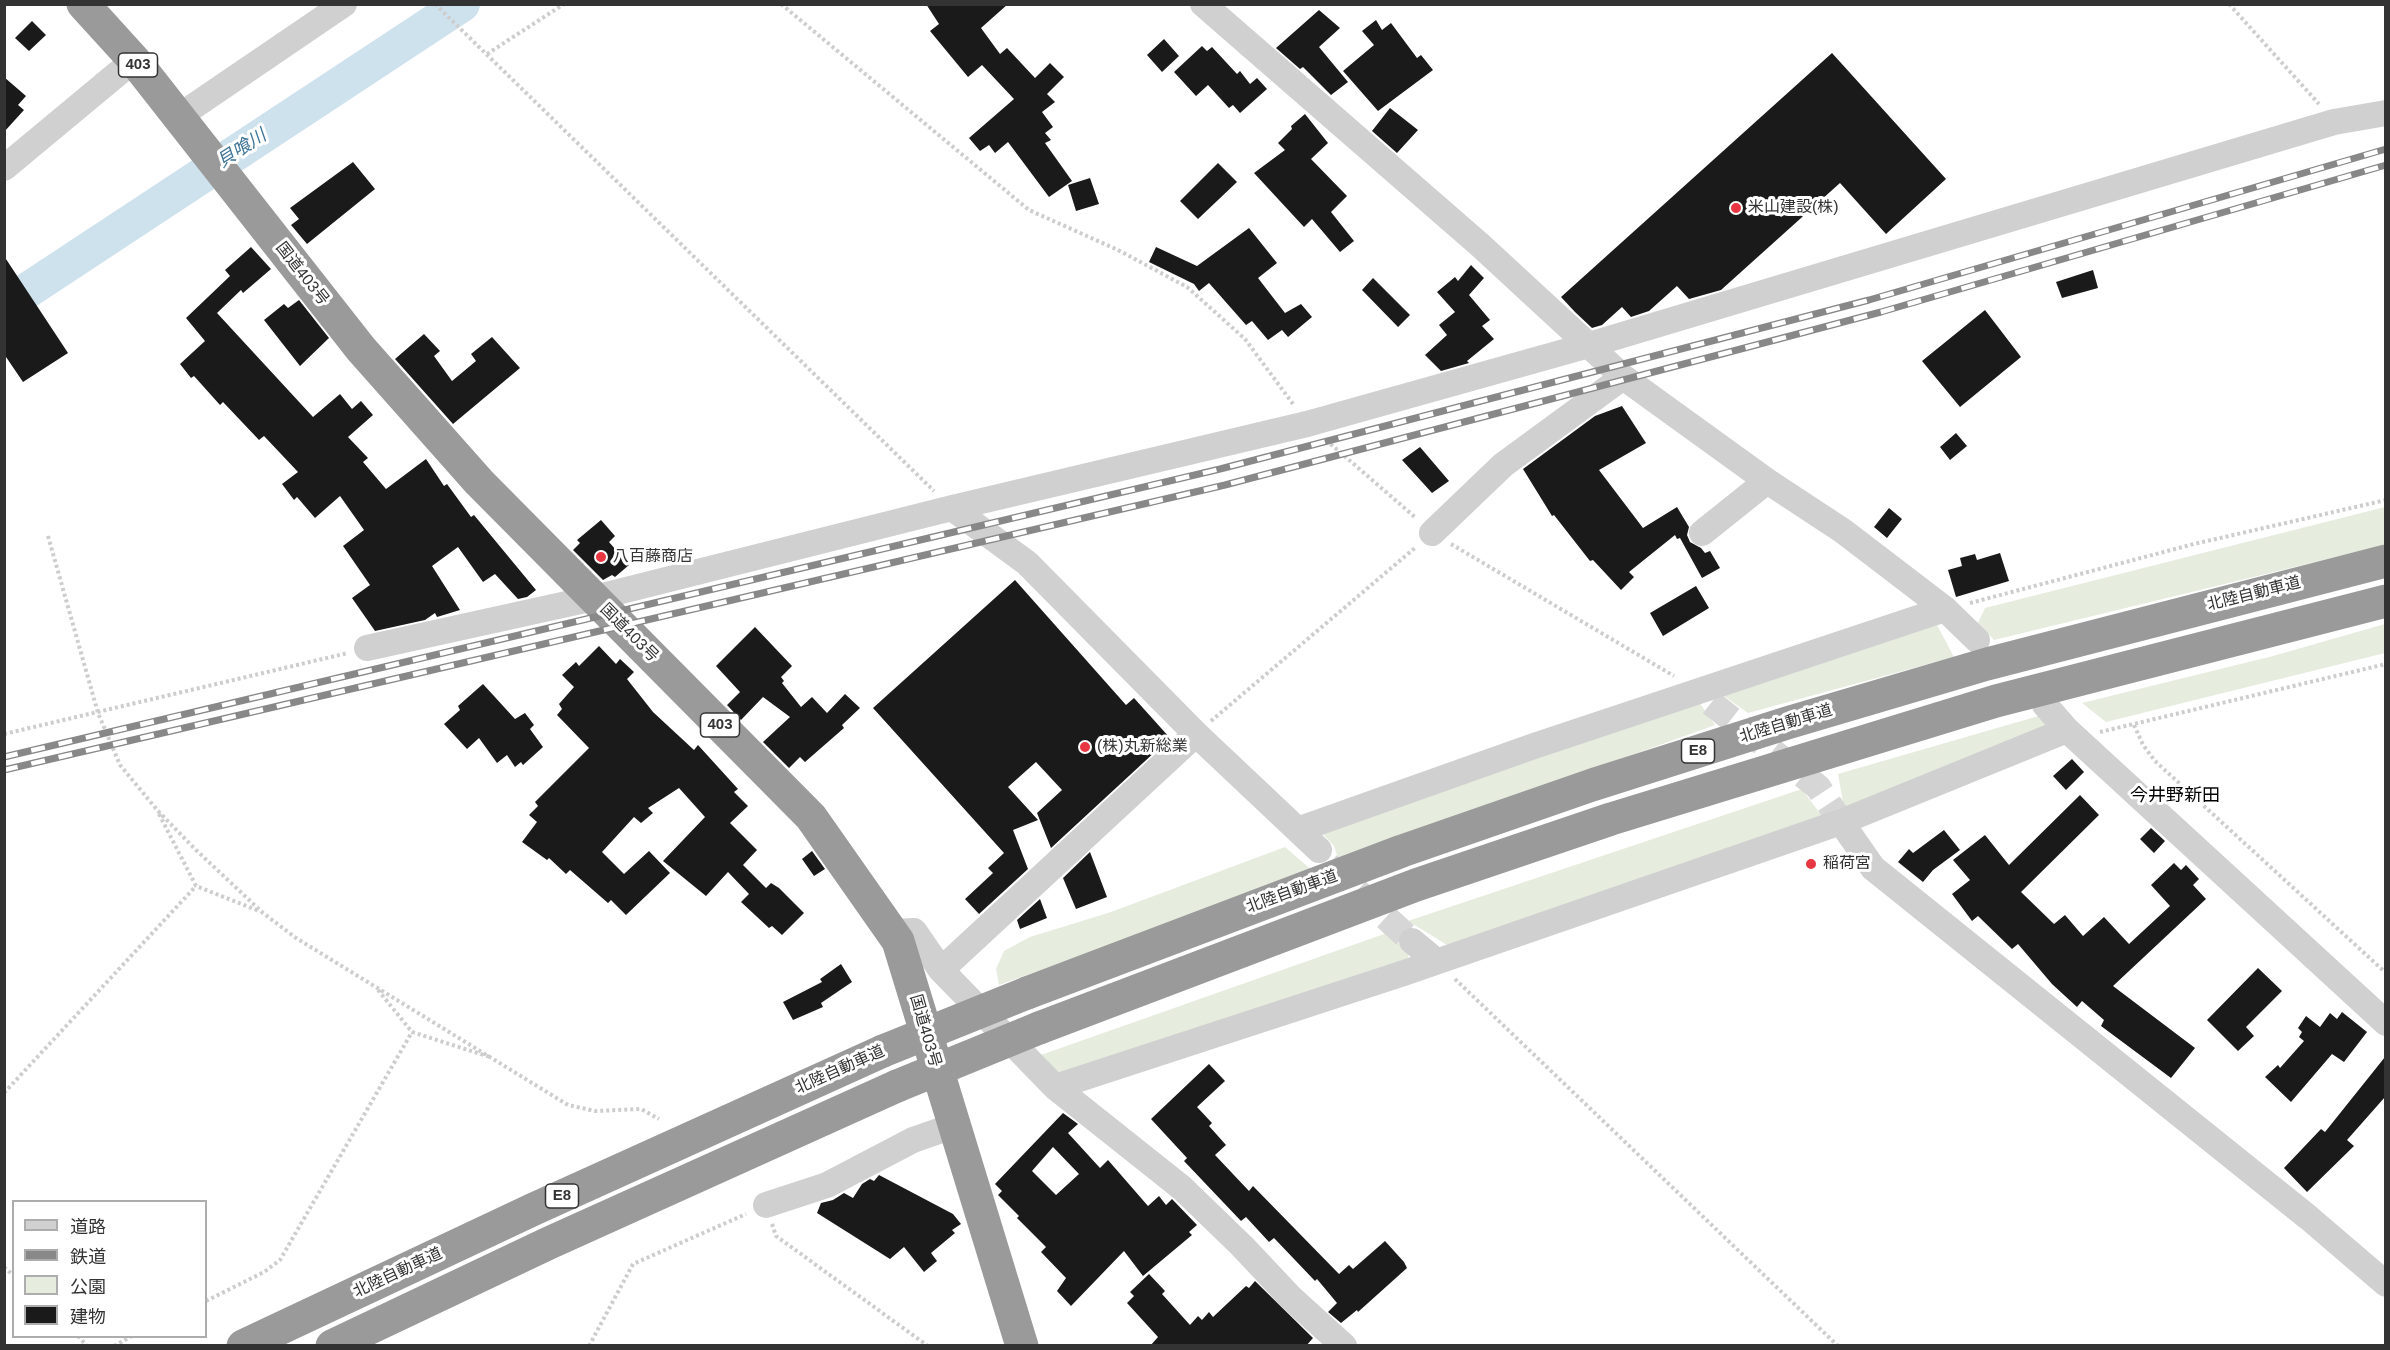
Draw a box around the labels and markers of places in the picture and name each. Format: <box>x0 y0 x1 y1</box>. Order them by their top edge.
place label: 米山建設(株) <box>1748 198 1839 218</box>
marker: 米山建設(株) <box>1729 201 1743 215</box>
place label: 八百藤商店 <box>613 547 693 567</box>
marker: 八百藤商店 <box>594 550 608 564</box>
place label: (株)丸新総業 <box>1097 737 1188 757</box>
marker: (株)丸新総業 <box>1078 740 1092 754</box>
place label: 稲荷宮 <box>1823 854 1871 874</box>
marker: 稲荷宮 <box>1804 857 1818 871</box>

